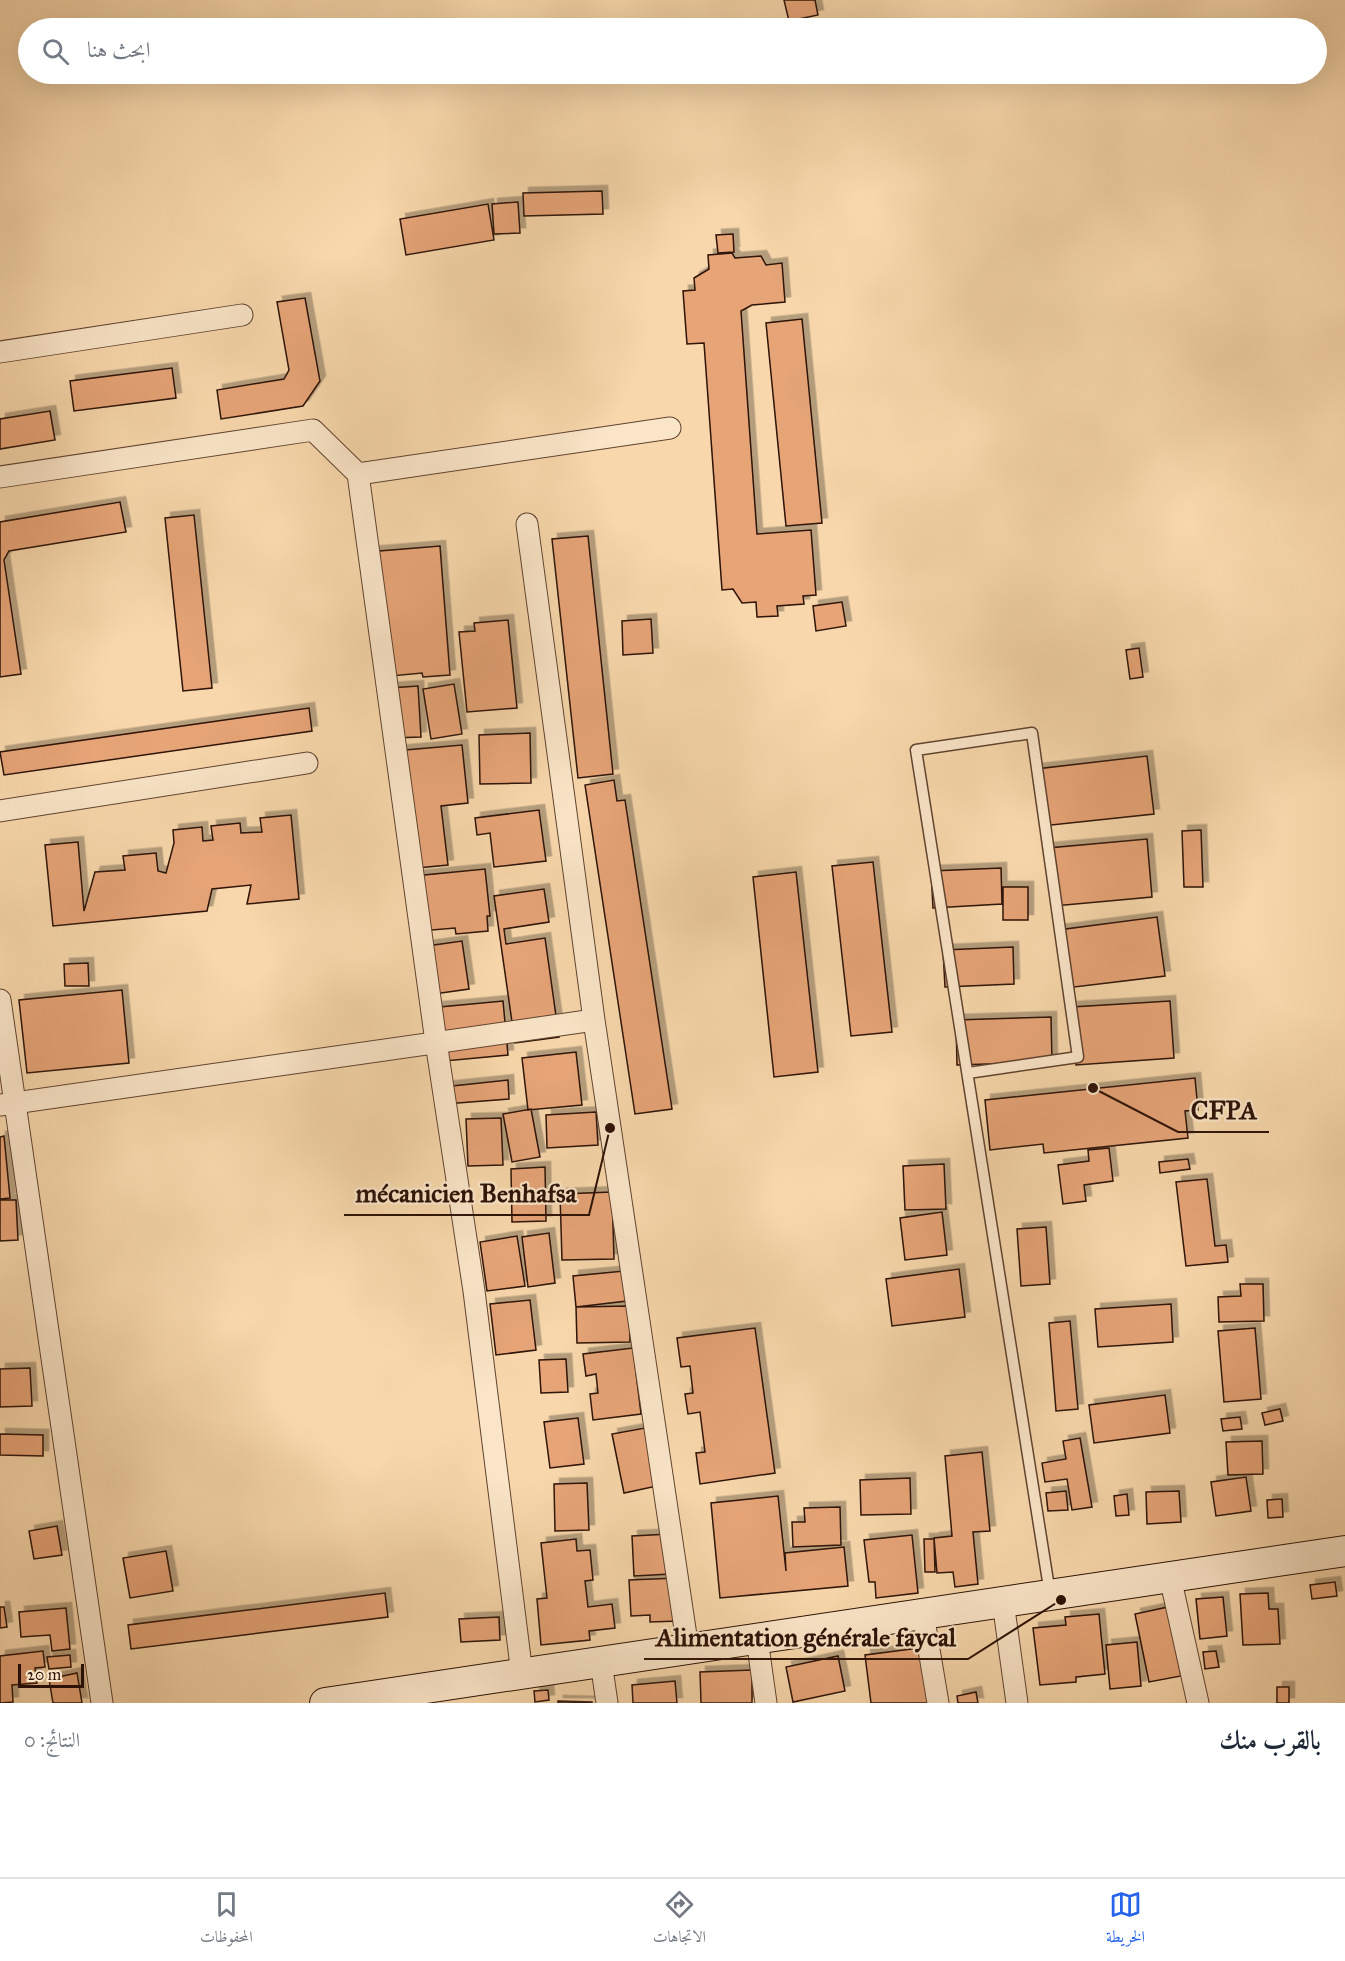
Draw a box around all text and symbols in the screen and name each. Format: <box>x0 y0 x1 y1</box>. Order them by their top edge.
search box <box>18 18 1327 84</box>
icon: search <box>39 35 72 68</box>
text: ابحث هنا <box>87 36 150 63</box>
callout: CFPA <box>1178 1088 1269 1132</box>
text: CFPA <box>1191 1094 1258 1126</box>
callout: mécanicien Benhafsa <box>344 1171 589 1215</box>
text: mécanicien Benhafsa <box>355 1177 577 1209</box>
callout: Alimentation générale faycal <box>644 1615 968 1659</box>
text: Alimentation générale faycal <box>654 1621 957 1654</box>
scale bar <box>18 1661 84 1688</box>
text: 20 m <box>27 1665 61 1684</box>
text: بالقرب منك <box>1219 1724 1321 1756</box>
text: النتائج: 0 <box>24 1728 80 1752</box>
tab: المحفوظات <box>200 1888 253 1952</box>
tab: الاتجاهات <box>653 1888 706 1952</box>
tab: الخريطة <box>1106 1888 1145 1952</box>

